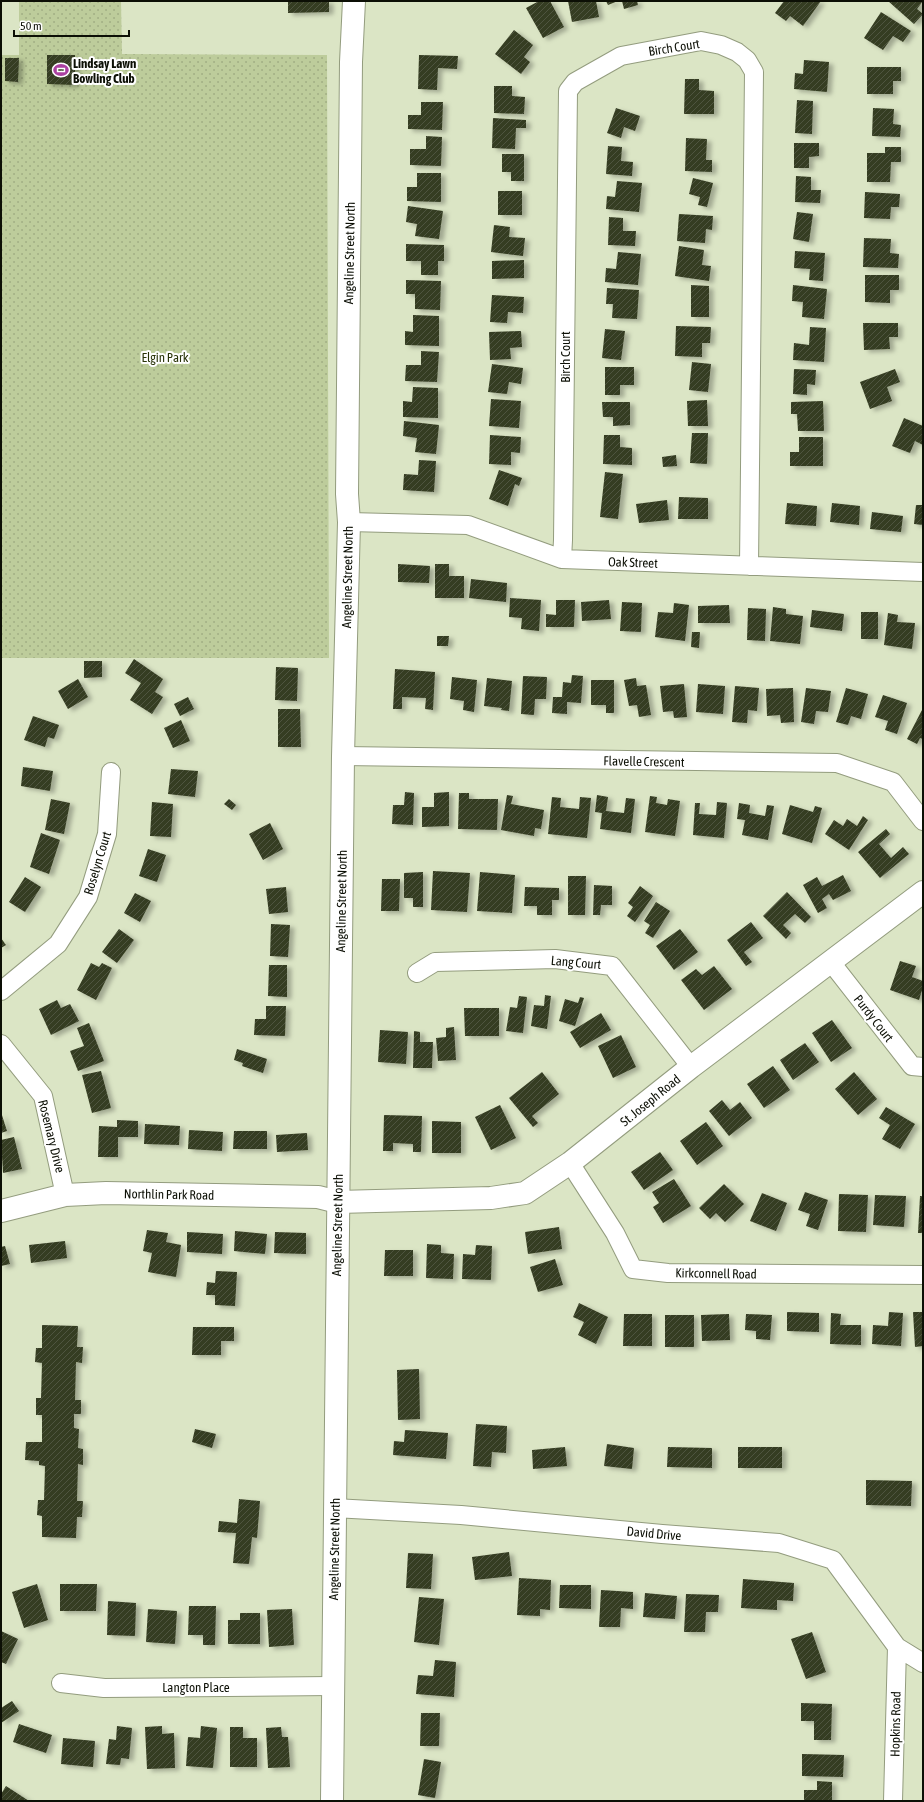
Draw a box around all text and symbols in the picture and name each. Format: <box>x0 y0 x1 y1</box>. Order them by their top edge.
scale bar <box>14 12 129 38</box>
text: 50 m <box>20 19 42 33</box>
street label: Birch Court <box>647 36 701 59</box>
place label: Lindsay Lawn Bowling Club <box>73 56 136 86</box>
sports icon: Lindsay Lawn Bowling Club <box>52 61 70 79</box>
street label: Angeline Street North <box>341 202 358 304</box>
street label: Birch Court <box>558 331 573 383</box>
park label: Elgin Park <box>141 350 189 365</box>
street label: Angeline Street North <box>339 526 356 628</box>
street label: Oak Street <box>608 554 658 571</box>
street label: Flavelle Crescent <box>603 753 685 770</box>
street label: Roselyn Court <box>81 829 114 897</box>
street label: Angeline Street North <box>333 850 350 952</box>
street label: Lang Court <box>550 953 602 972</box>
street label: Purdy Court <box>851 992 897 1045</box>
street label: St. Joseph Road <box>617 1072 683 1129</box>
street label: Rosemary Drive <box>35 1098 68 1174</box>
street label: Angeline Street North <box>329 1174 346 1276</box>
street label: Northlin Park Road <box>124 1186 214 1203</box>
street label: Kirkconnell Road <box>675 1265 757 1282</box>
street label: Angeline Street North <box>326 1498 343 1600</box>
street label: David Drive <box>626 1524 682 1543</box>
street label: Langton Place <box>162 1680 230 1695</box>
street label: Hopkins Road <box>887 1691 904 1757</box>

